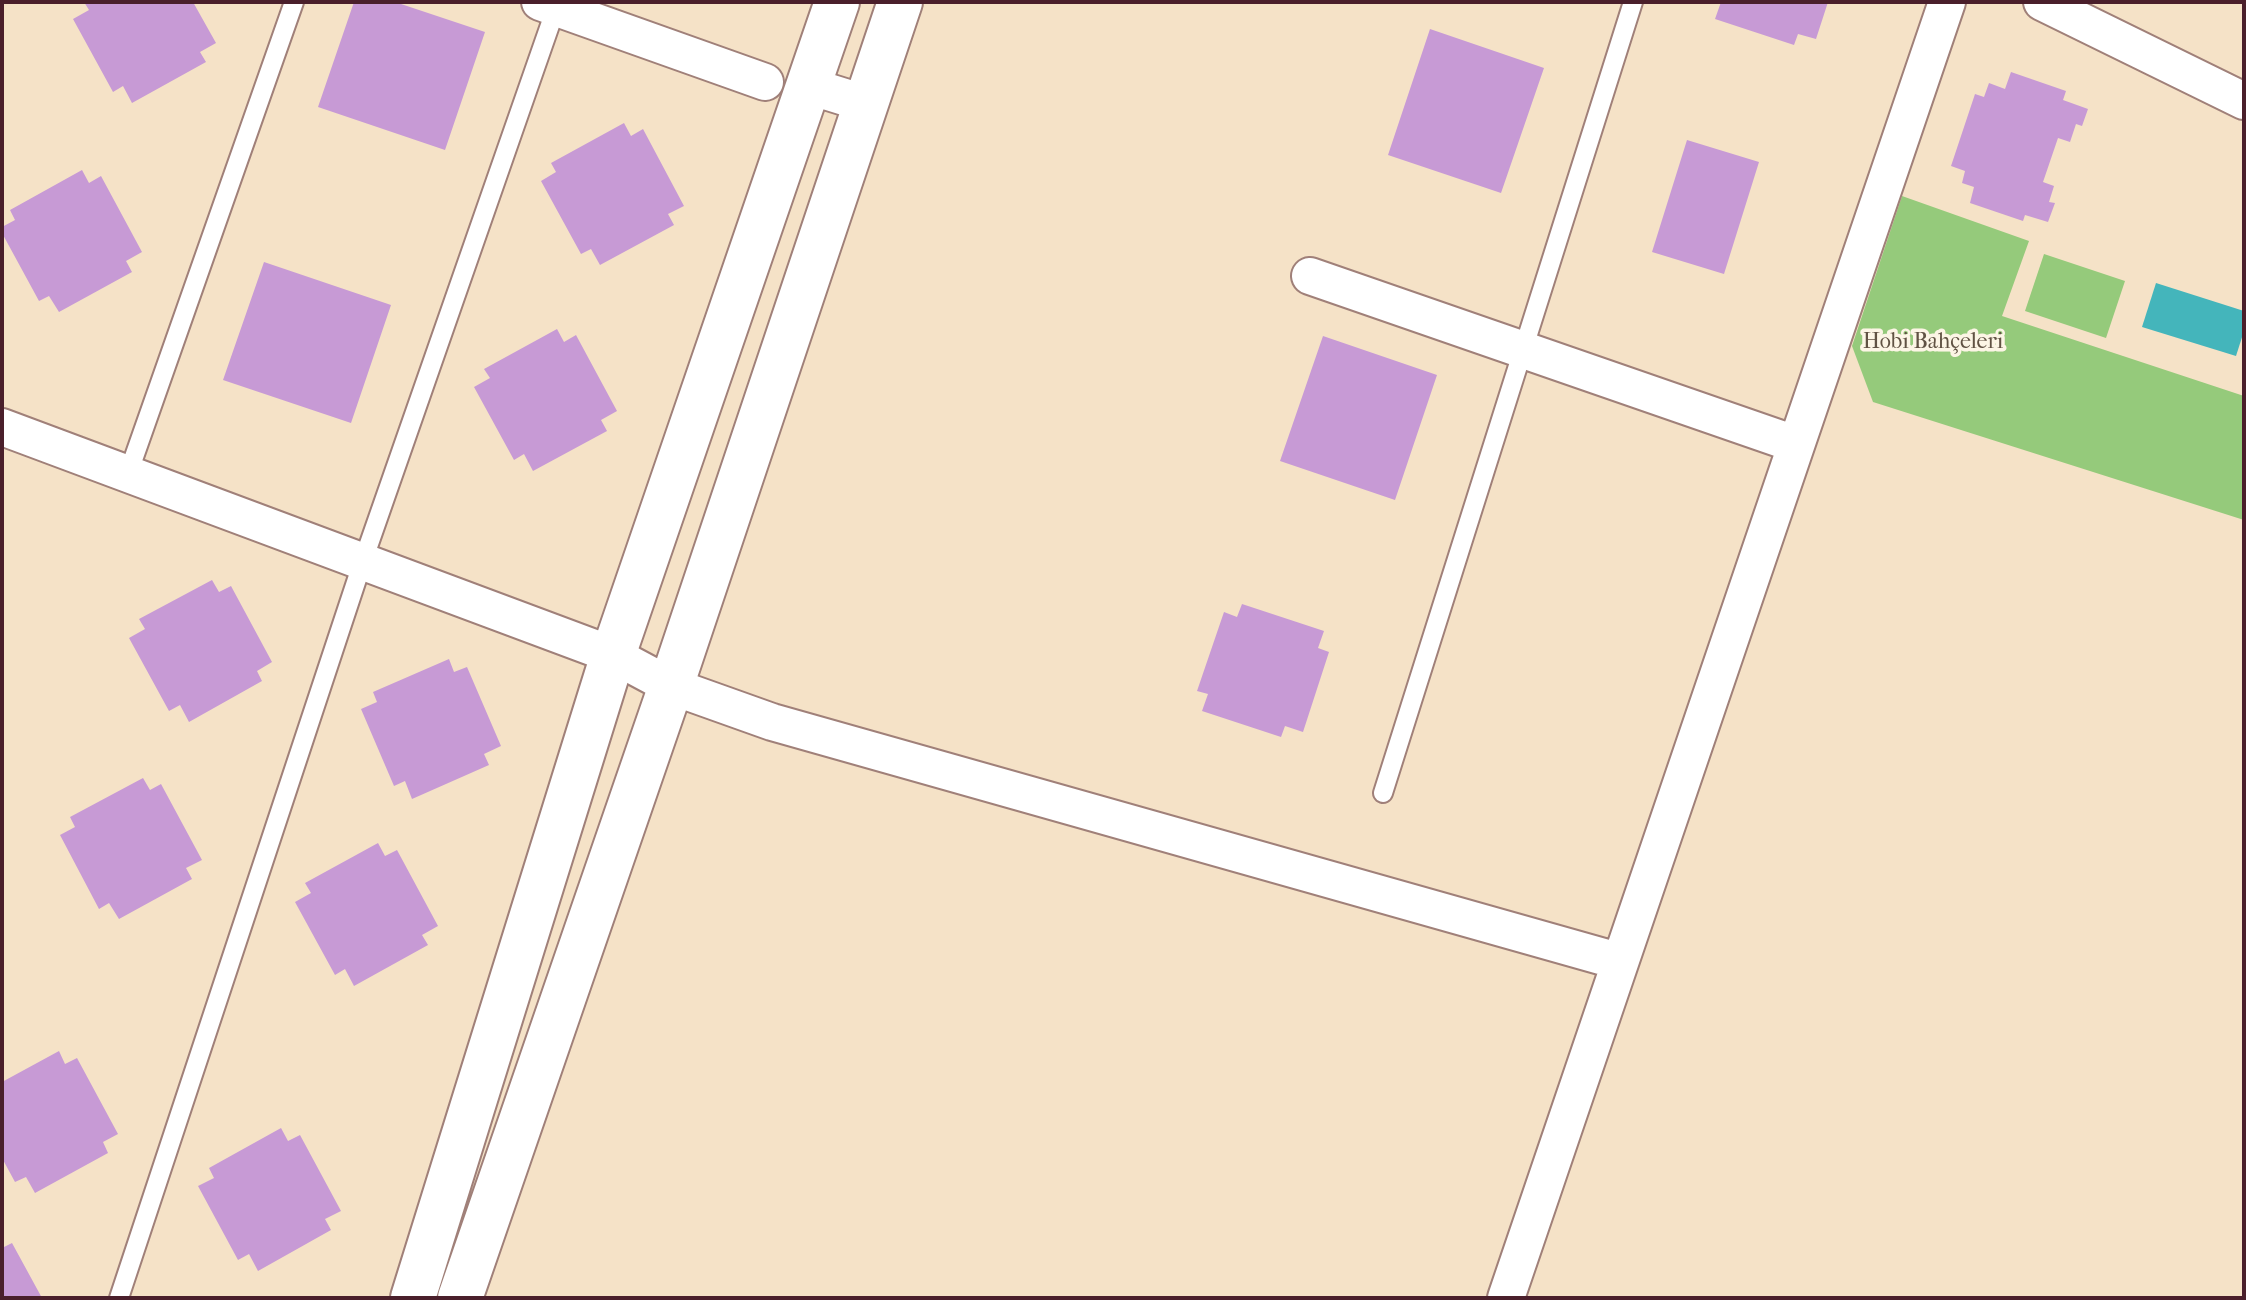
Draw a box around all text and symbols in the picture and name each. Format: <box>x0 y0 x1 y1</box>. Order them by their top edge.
park label: Hobi Bahçeleri <box>1863 330 2003 356</box>

